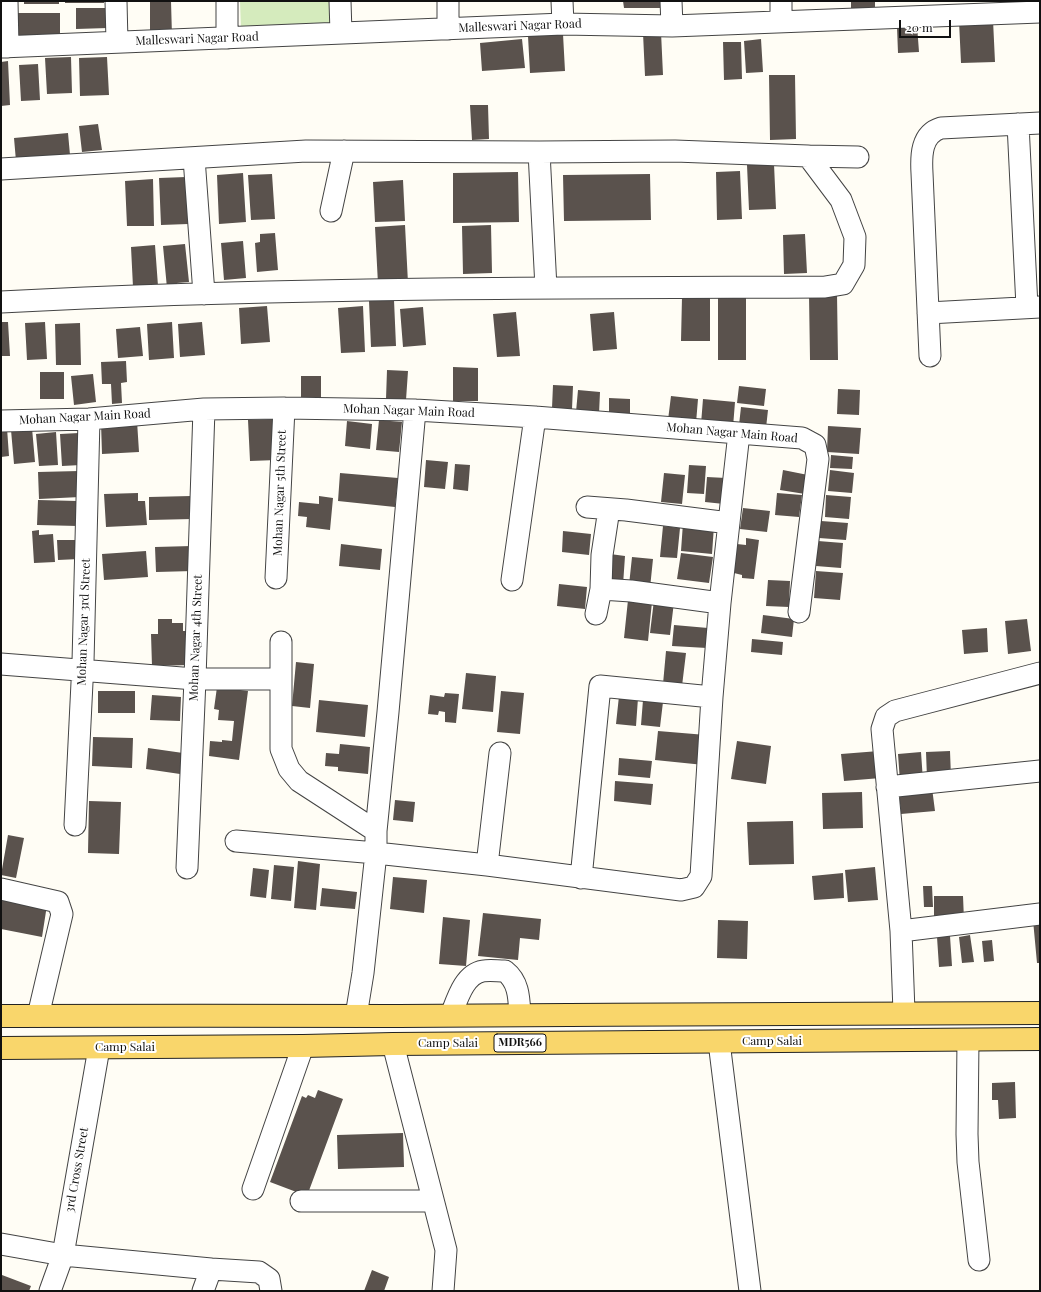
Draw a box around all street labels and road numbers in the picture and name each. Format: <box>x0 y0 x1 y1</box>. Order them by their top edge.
street label: Malleswari Nagar Road <box>458 17 582 35</box>
street label: Malleswari Nagar Road <box>135 30 259 48</box>
street label: Mohan Nagar Main Road <box>343 402 475 420</box>
street label: Mohan Nagar Main Road <box>19 406 151 428</box>
street label: Mohan Nagar Main Road <box>666 420 798 446</box>
street label: Mohan Nagar 5th Street <box>271 430 289 556</box>
street label: Mohan Nagar 3rd Street <box>75 558 93 686</box>
street label: Mohan Nagar 4th Street <box>187 574 205 702</box>
road number: MDR566 <box>494 1034 546 1052</box>
street label: Camp Salai <box>742 1034 802 1048</box>
street label: Camp Salai <box>418 1036 478 1050</box>
street label: Camp Salai <box>95 1040 155 1054</box>
street label: 3rd Cross Street <box>62 1126 92 1214</box>

